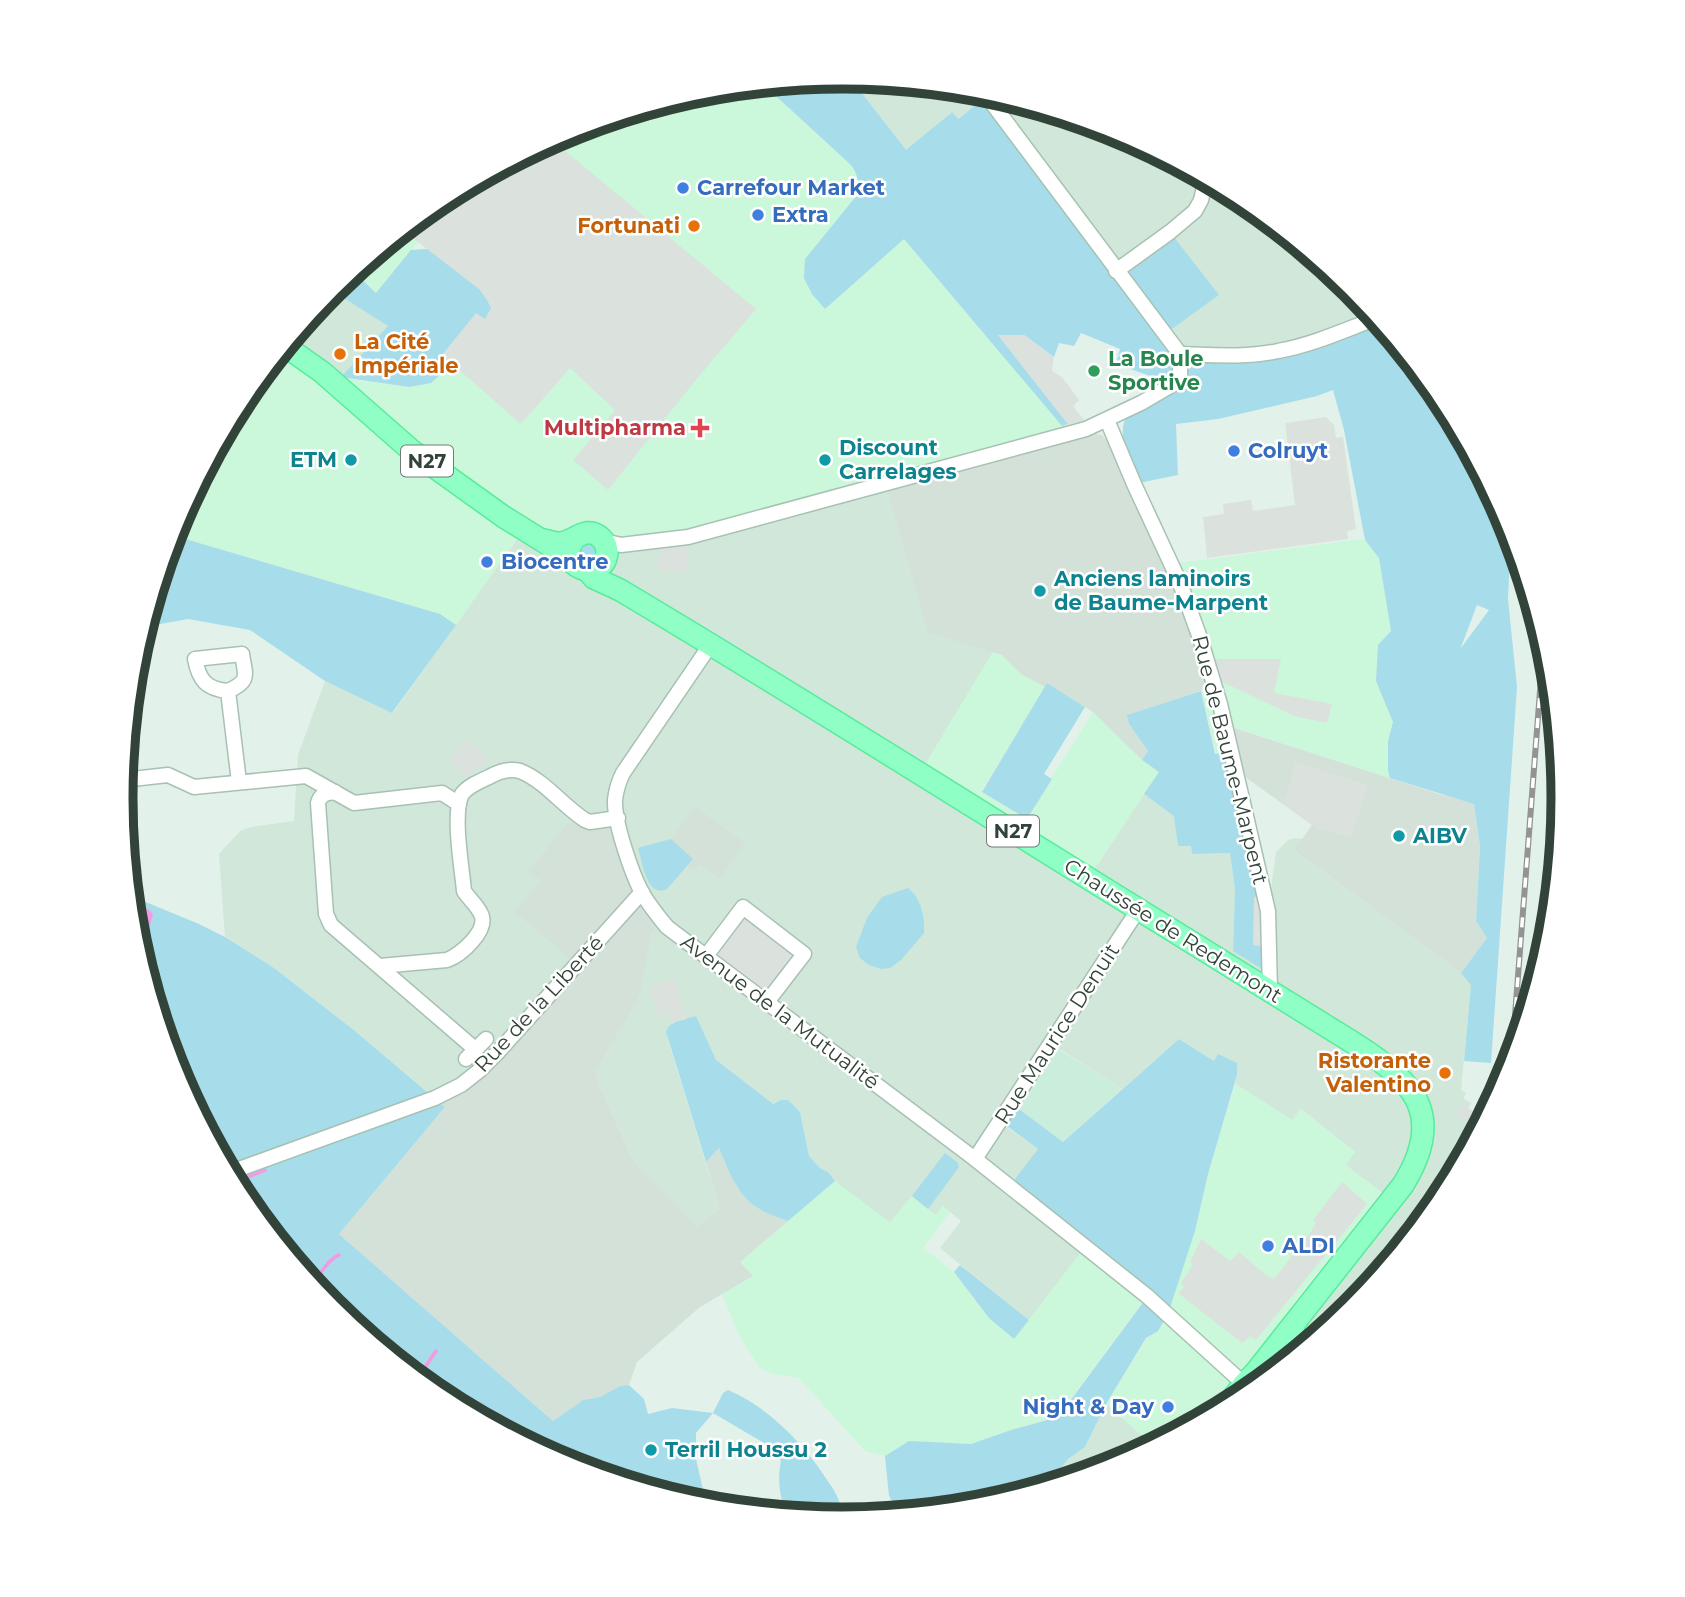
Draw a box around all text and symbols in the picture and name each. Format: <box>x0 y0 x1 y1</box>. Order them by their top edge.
place label: Carrefour Market <box>697 175 885 200</box>
marker: Carrefour Market <box>675 180 691 196</box>
place label: Extra <box>772 202 829 227</box>
marker: Extra <box>750 207 766 223</box>
place label: Fortunati <box>577 213 680 238</box>
marker: Fortunati <box>686 218 702 234</box>
place label: La Cité Impériale <box>354 329 458 378</box>
marker: La Cité Impériale <box>332 346 348 362</box>
place label: La Boule Sportive <box>1108 346 1204 395</box>
marker: La Boule Sportive <box>1086 363 1102 379</box>
place label: Multipharma <box>544 415 686 440</box>
marker: Multipharma <box>692 420 708 436</box>
place label: Discount Carrelages <box>839 435 957 484</box>
place label: Colruyt <box>1248 438 1328 463</box>
marker: Colruyt <box>1226 443 1242 459</box>
road number: N27 <box>401 446 453 476</box>
place label: ETM <box>290 447 337 472</box>
marker: ETM <box>343 452 359 468</box>
marker: Discount Carrelages <box>817 452 833 468</box>
place label: Biocentre <box>501 549 608 574</box>
marker: Biocentre <box>479 554 495 570</box>
place label: Anciens laminoirs de Baume-Marpent <box>1053 566 1268 615</box>
marker: Anciens laminoirs de Baume-Marpent <box>1032 583 1048 599</box>
street label: Rue de Baume-Marpent <box>1187 633 1274 887</box>
road number: N27 <box>987 816 1039 846</box>
place label: AIBV <box>1412 823 1467 848</box>
marker: AIBV <box>1391 828 1407 844</box>
street label: Chaussée de Redemont <box>1060 853 1287 1008</box>
street label: Avenue de la Mutualité <box>676 929 884 1094</box>
street label: Rue de la Liberté <box>469 930 608 1077</box>
street label: Rue Maurice Denuit <box>989 939 1124 1129</box>
place label: Ristorante Valentino <box>1318 1048 1431 1097</box>
marker: Ristorante Valentino <box>1437 1065 1453 1081</box>
place label: ALDI <box>1281 1233 1335 1258</box>
marker: ALDI <box>1260 1238 1276 1254</box>
place label: Night & Day <box>1023 1394 1154 1419</box>
marker: Night & Day <box>1160 1399 1176 1415</box>
place label: Terril Houssu 2 <box>665 1437 827 1462</box>
marker: Terril Houssu 2 <box>643 1442 659 1458</box>

